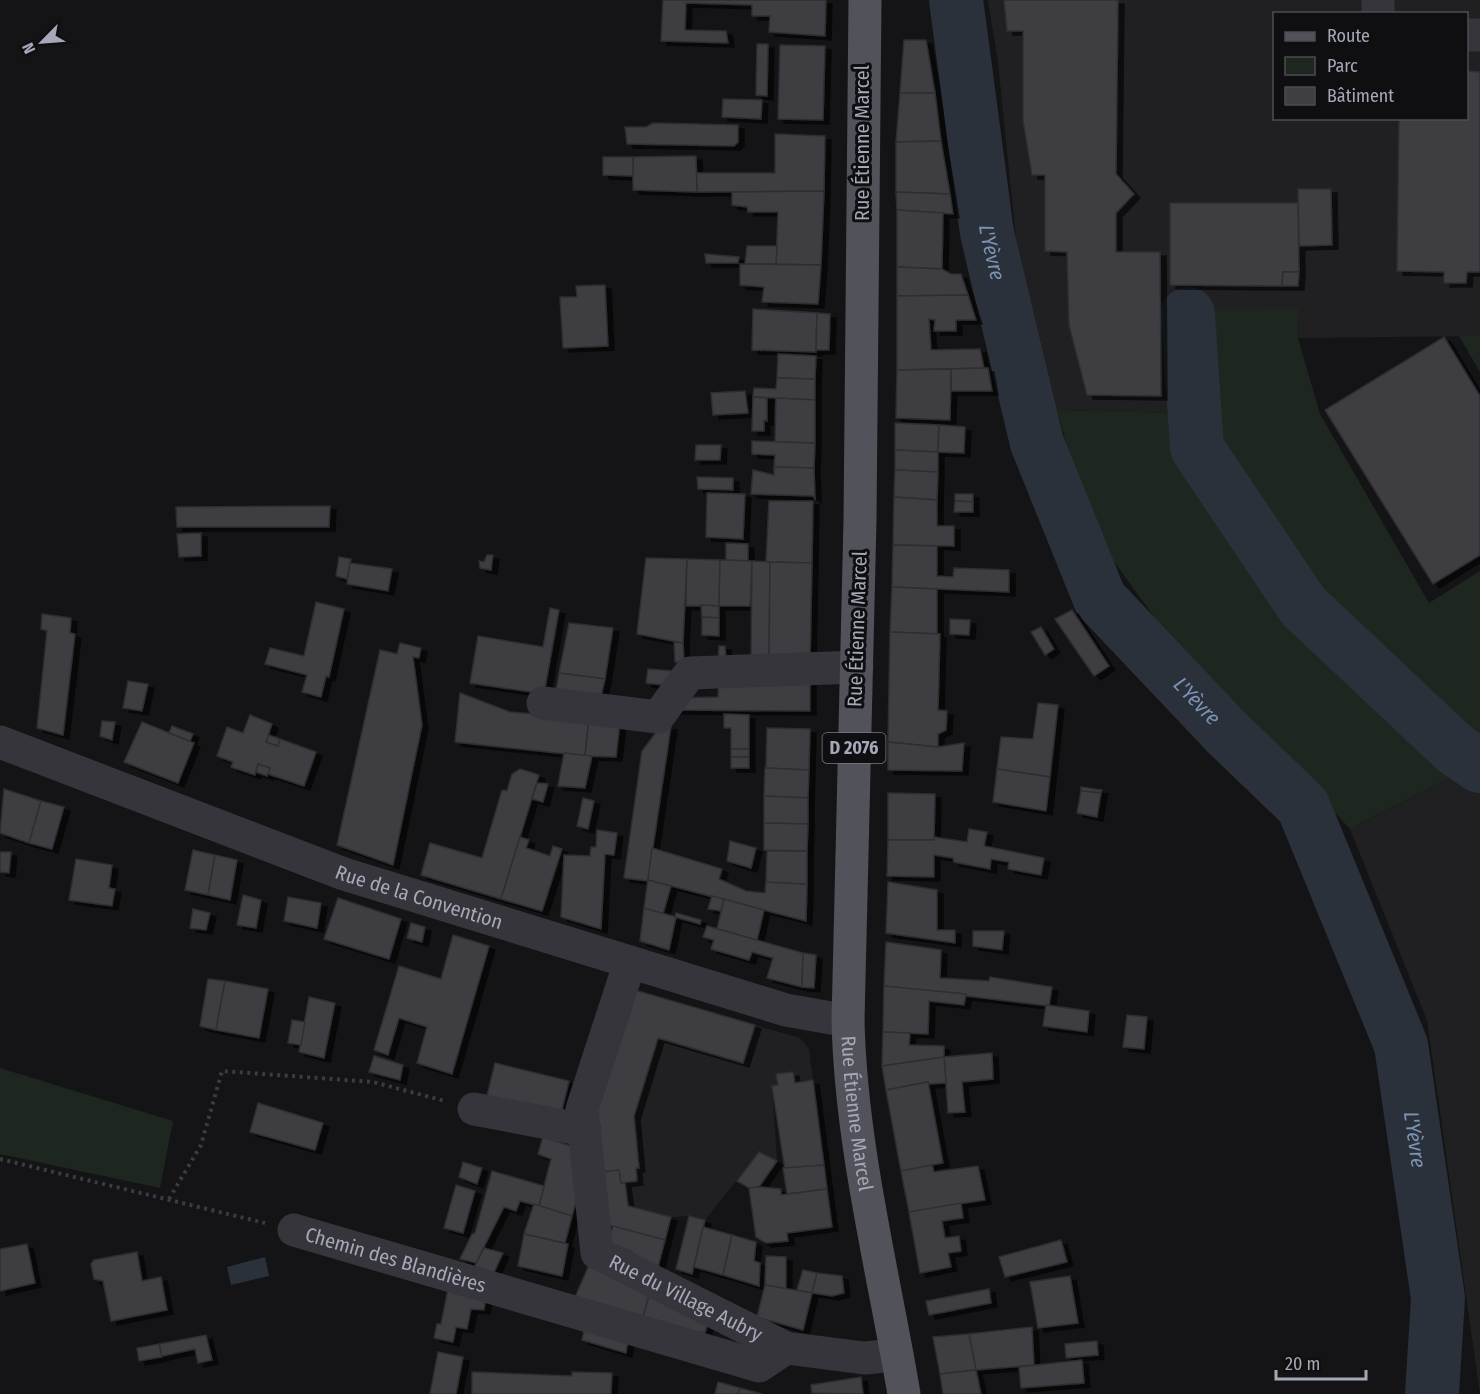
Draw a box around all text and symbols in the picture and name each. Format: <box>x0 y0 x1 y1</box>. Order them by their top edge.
north arrow <box>12 12 72 72</box>
legend <box>1273 12 1468 120</box>
text: Route <box>1327 25 1370 47</box>
text: N <box>18 40 39 56</box>
text: Parc <box>1327 55 1358 77</box>
street label: Rue Étienne Marcel <box>850 65 874 221</box>
text: Bâtiment <box>1327 85 1394 107</box>
water label: L'Yèvre <box>973 223 1011 283</box>
street label: Rue Étienne Marcel <box>842 551 872 707</box>
water label: L'Yèvre <box>1168 672 1226 731</box>
road number: D 2076 <box>822 733 886 763</box>
street label: Rue de la Convention <box>332 860 506 934</box>
street label: Rue Étienne Marcel <box>836 1035 878 1193</box>
water label: L'Yèvre <box>1398 1110 1432 1169</box>
street label: Chemin des Blandières <box>303 1222 489 1298</box>
street label: Rue du Village Aubry <box>605 1249 767 1346</box>
scale bar <box>1276 1343 1366 1381</box>
text: 20 m <box>1285 1353 1320 1375</box>

